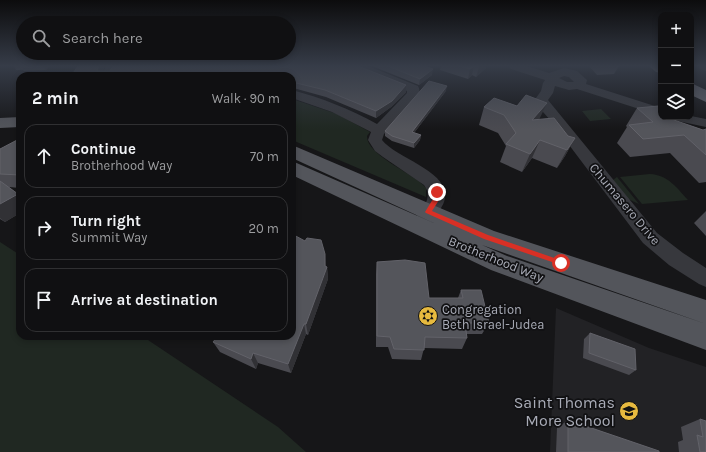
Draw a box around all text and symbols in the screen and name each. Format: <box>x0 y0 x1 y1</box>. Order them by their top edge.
map controls <box>658 12 694 120</box>
button: + <box>658 12 694 48</box>
search box <box>16 16 296 60</box>
icon: search <box>30 27 52 49</box>
text: Search here <box>62 29 143 47</box>
button: − <box>658 48 694 84</box>
button: layers <box>658 84 694 120</box>
text: 2 min <box>32 88 79 108</box>
text: Walk · 90 m <box>212 91 280 106</box>
text: Continue <box>71 140 136 158</box>
icon: ahead <box>33 145 55 167</box>
text: 70 m <box>250 149 279 164</box>
text: Brotherhood Way <box>71 158 172 173</box>
street label: Chumasero Drive <box>587 160 664 248</box>
route end <box>428 183 446 201</box>
text: Turn right <box>71 212 141 230</box>
icon: right <box>33 217 55 239</box>
text: 20 m <box>249 221 279 236</box>
text: Summit Way <box>71 230 147 245</box>
street label: Brotherhood Way <box>446 233 546 285</box>
route start <box>552 254 570 272</box>
icon: arrive <box>33 289 55 311</box>
text: Arrive at destination <box>71 291 218 309</box>
place label: Congregation Beth Israel-Judea <box>442 302 544 332</box>
synagogue icon: Congregation Beth Israel-Judea <box>417 305 439 327</box>
place label: Saint Thomas More School <box>514 393 615 430</box>
school or university icon: Saint Thomas More School <box>618 400 640 422</box>

